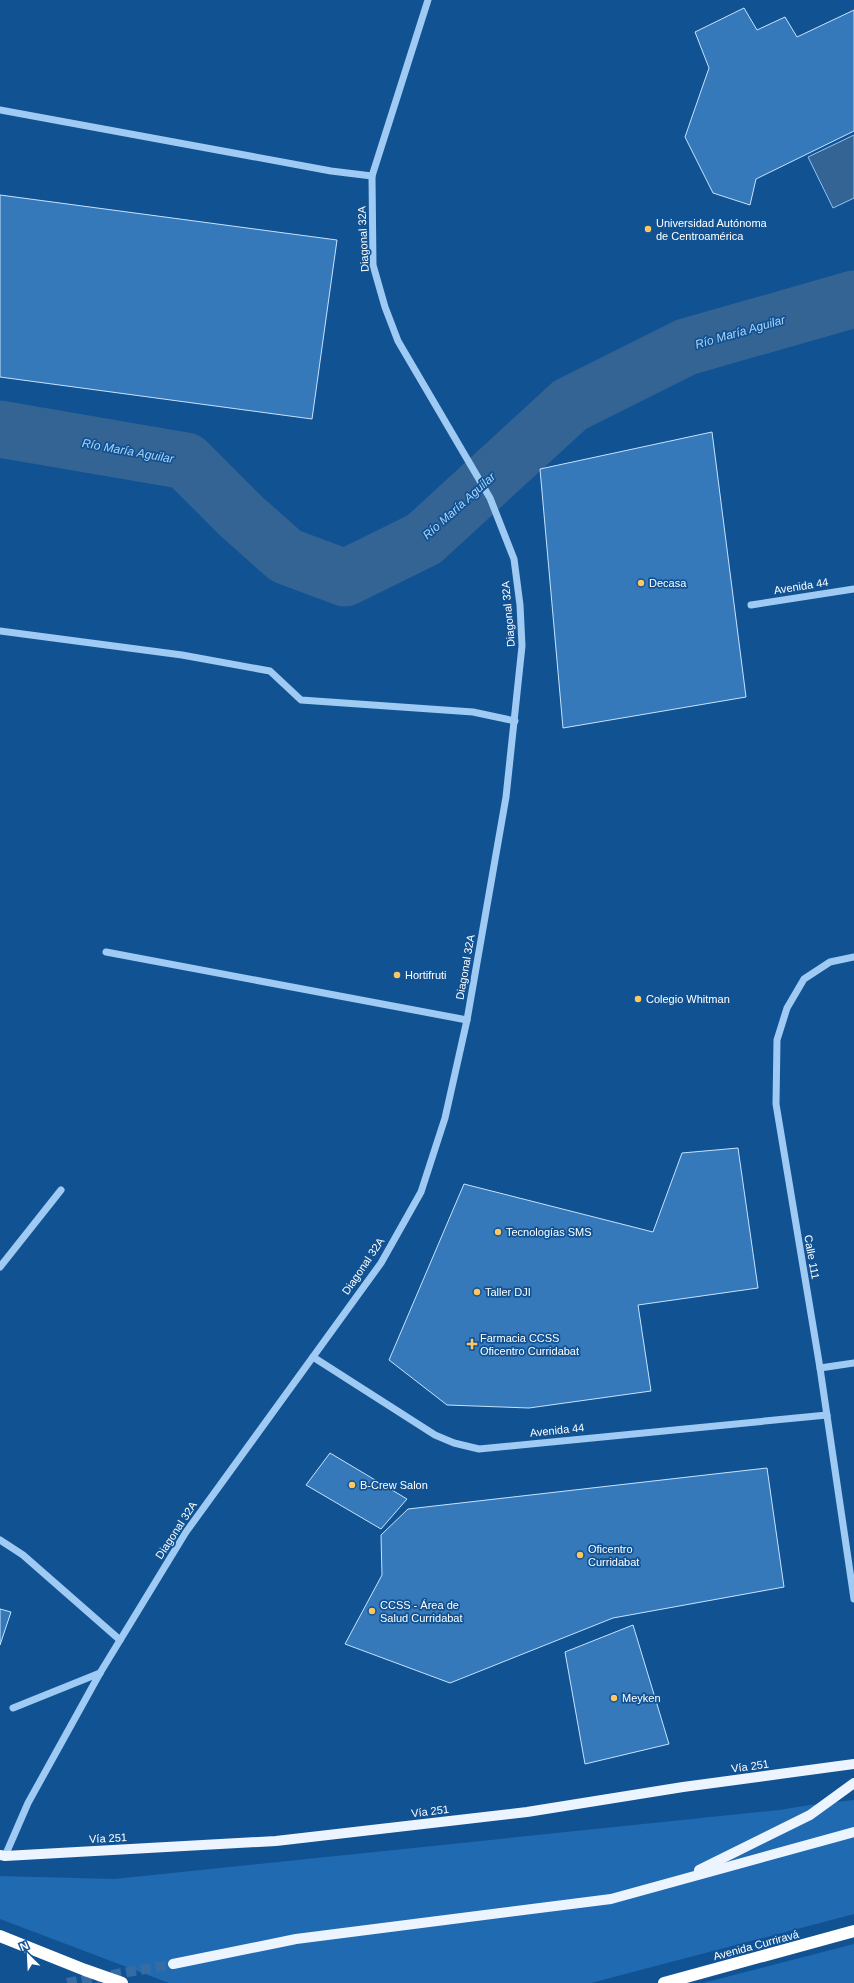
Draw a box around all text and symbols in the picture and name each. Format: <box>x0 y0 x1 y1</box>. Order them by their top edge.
street label: Diagonal 32A <box>355 205 371 272</box>
place label: Universidad Autónoma de Centroamérica <box>656 217 768 242</box>
marker: Universidad Autónoma de Centroamérica <box>643 224 653 234</box>
water label: Río María Aguilar <box>693 312 788 352</box>
water label: Río María Aguilar <box>81 436 176 466</box>
water label: Río María Aguilar <box>420 469 499 542</box>
street label: Avenida 44 <box>773 576 829 596</box>
place label: Decasa <box>649 577 687 589</box>
marker: Decasa <box>636 578 646 588</box>
street label: Diagonal 32A <box>499 580 517 647</box>
street label: Diagonal 32A <box>453 933 477 1001</box>
place label: Hortifruti <box>405 969 447 981</box>
marker: Hortifruti <box>392 970 402 980</box>
place label: Colegio Whitman <box>646 993 730 1005</box>
marker: Colegio Whitman <box>633 994 643 1004</box>
place label: Tecnologías SMS <box>506 1226 592 1238</box>
marker: Tecnologías SMS <box>493 1227 503 1237</box>
street label: Calle 111 <box>802 1234 822 1280</box>
street label: Diagonal 32A <box>340 1235 387 1297</box>
place label: Taller DJI <box>485 1286 531 1298</box>
marker: Taller DJI <box>472 1287 482 1297</box>
place label: Farmacia CCSS Oficentro Curridabat <box>480 1332 579 1357</box>
marker: Farmacia CCSS Oficentro Curridabat <box>467 1339 477 1349</box>
street label: Avenida 44 <box>529 1421 585 1439</box>
place label: B-Crew Salon <box>360 1479 428 1491</box>
marker: B-Crew Salon <box>347 1480 357 1490</box>
street label: Diagonal 32A <box>153 1498 199 1561</box>
place label: Oficentro Curridabat <box>588 1543 639 1568</box>
marker: Oficentro Curridabat <box>575 1550 585 1560</box>
place label: CCSS - Área de Salud Curridabat <box>380 1599 463 1624</box>
marker: CCSS - Área de Salud Curridabat <box>367 1606 377 1616</box>
place label: Meyken <box>622 1692 661 1704</box>
marker: Meyken <box>609 1693 619 1703</box>
street label: Vía 251 <box>730 1757 770 1775</box>
street label: Vía 251 <box>410 1803 450 1819</box>
street label: Vía 251 <box>89 1831 127 1845</box>
street label: Avenida Curriravá <box>712 1928 801 1962</box>
north arrow <box>8 1935 48 1975</box>
text: N <box>18 1939 30 1953</box>

